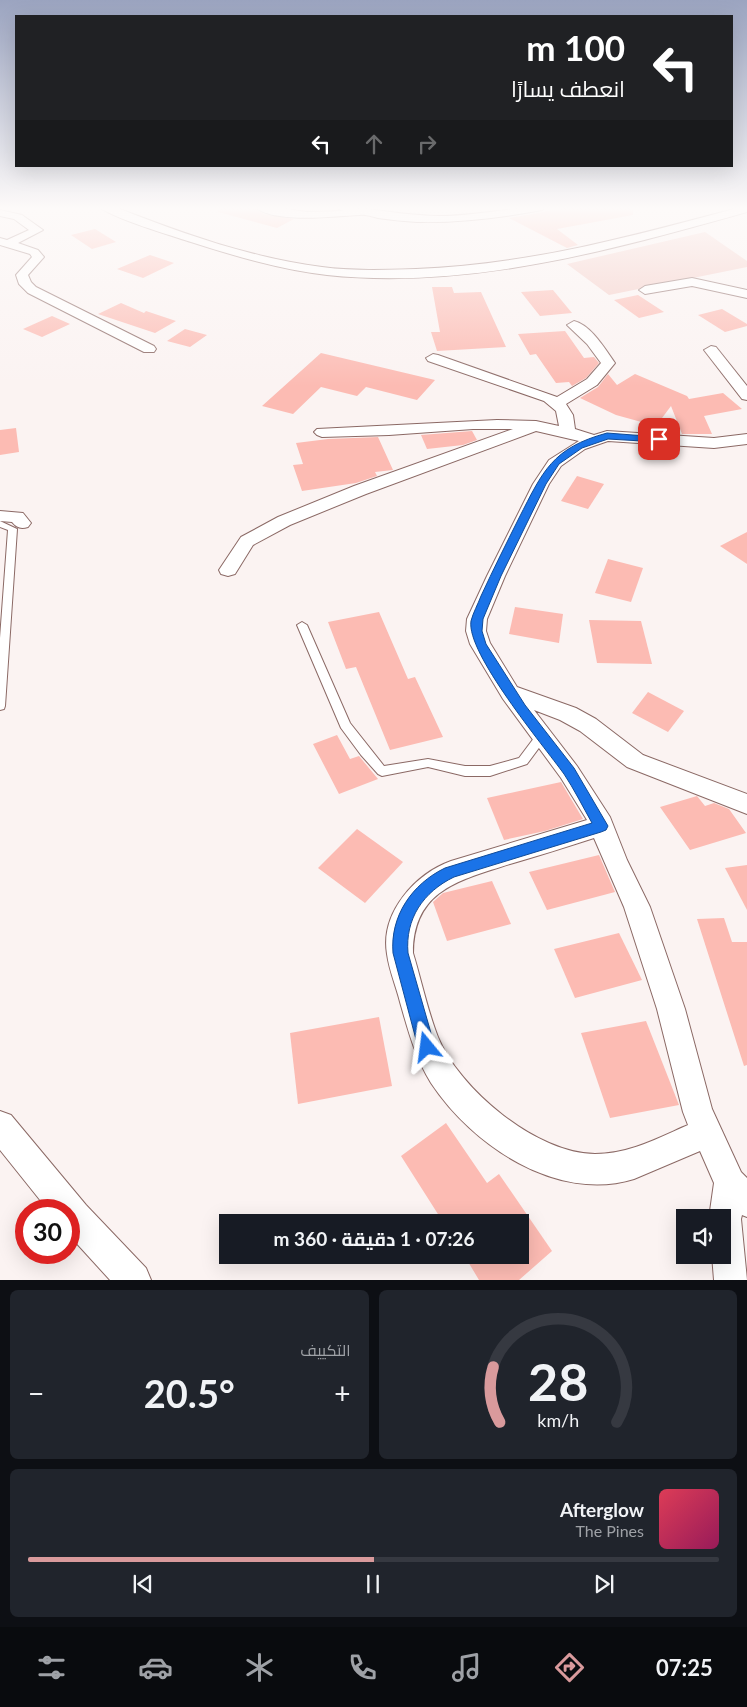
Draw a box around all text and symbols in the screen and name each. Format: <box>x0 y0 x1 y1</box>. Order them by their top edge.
text: 100 m <box>526 26 625 68</box>
icon: left <box>643 35 708 100</box>
text: انعطف يسارًا <box>511 75 625 102</box>
icon: left <box>307 130 335 158</box>
icon: ahead <box>360 130 388 158</box>
icon: right <box>413 130 441 158</box>
pin <box>638 418 680 460</box>
icon: arrive <box>645 425 673 453</box>
position arrow <box>400 1020 452 1072</box>
speed limit sign: 30 <box>15 1199 80 1264</box>
map controls <box>676 1209 731 1264</box>
button: sound <box>676 1209 731 1264</box>
text: 07:26 · 1 دقيقة · 360 m <box>274 1227 474 1250</box>
text: التكييف <box>300 1340 351 1359</box>
text: 28 <box>528 1350 588 1412</box>
text: 20.5° <box>144 1370 235 1416</box>
text: − <box>28 1376 44 1410</box>
text: + <box>334 1376 351 1410</box>
text: km/h <box>537 1409 579 1431</box>
text: Afterglow <box>560 1498 644 1521</box>
text: The Pines <box>576 1521 644 1540</box>
icon: previous <box>129 1570 157 1598</box>
icon: pause <box>359 1570 387 1598</box>
icon: next <box>590 1570 618 1598</box>
icon: filters <box>34 1650 69 1685</box>
icon: car <box>138 1650 173 1685</box>
icon: climate <box>242 1650 277 1685</box>
icon: phone <box>345 1650 380 1685</box>
icon: music <box>449 1650 484 1685</box>
icon: directions <box>552 1650 587 1685</box>
text: 07:25 <box>656 1654 713 1681</box>

